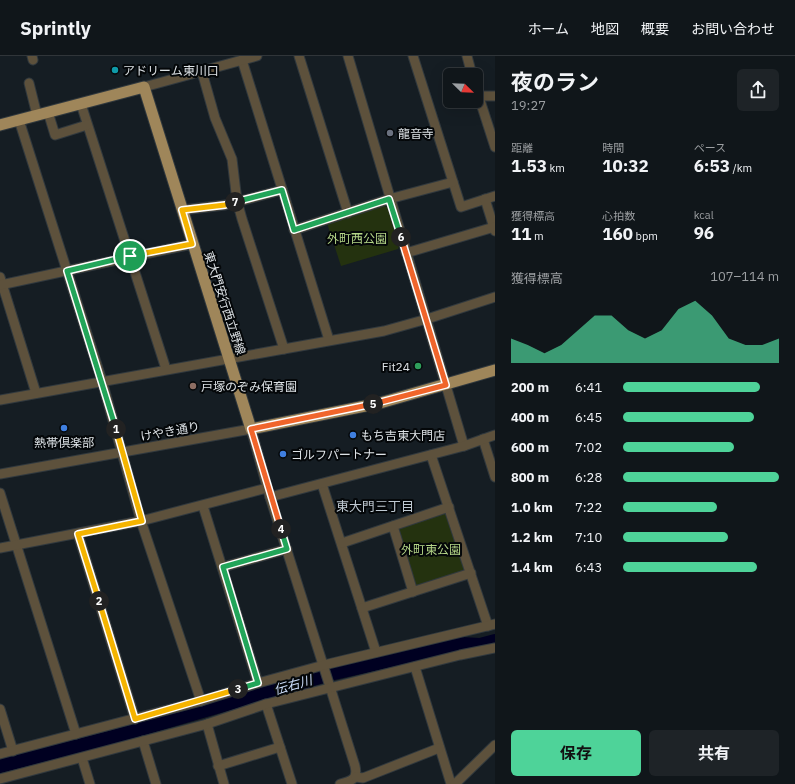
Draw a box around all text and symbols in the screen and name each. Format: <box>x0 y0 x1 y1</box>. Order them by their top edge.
text: Sprintly <box>20 16 91 40</box>
text: ホーム <box>527 20 569 38</box>
text: 地図 <box>591 20 619 38</box>
text: 概要 <box>641 20 669 38</box>
text: お問い合わせ <box>691 20 775 38</box>
place label: アドリーム東川口 <box>123 63 219 78</box>
marker: アドリーム東川口 <box>110 65 120 75</box>
text: 夜のラン <box>511 67 599 96</box>
north arrow <box>443 68 483 108</box>
map controls <box>443 68 483 108</box>
button: share <box>737 69 779 111</box>
text: 19:27 <box>511 97 546 114</box>
place label: 龍音寺 <box>398 126 434 141</box>
marker: 龍音寺 <box>385 128 395 138</box>
text: 距離 <box>511 141 533 155</box>
text: 時間 <box>602 141 624 155</box>
text: ペース <box>694 141 726 155</box>
text: 1.53 <box>511 155 547 177</box>
text: 10:32 <box>602 155 649 177</box>
text: 6:53 <box>694 155 730 177</box>
text: km <box>547 161 565 175</box>
text: /km <box>730 161 752 175</box>
pin: 7 <box>225 192 245 212</box>
text: 7 <box>232 195 238 209</box>
text: kcal <box>694 208 714 222</box>
text: 獲得標高 <box>511 209 555 223</box>
text: 心拍数 <box>602 209 635 223</box>
text: 96 <box>694 222 714 244</box>
text: 11 <box>511 223 531 245</box>
text: 160 <box>602 223 633 245</box>
pin: 6 <box>391 227 411 247</box>
text: m <box>531 229 544 243</box>
text: bpm <box>633 229 658 243</box>
text: 6 <box>398 230 404 244</box>
park label: 外町西公園 <box>327 231 387 246</box>
pin <box>113 239 147 273</box>
icon: arrive <box>119 245 141 267</box>
street label: 東大門安行西立野線 <box>201 249 249 357</box>
text: 107–114 m <box>710 268 779 285</box>
text: 獲得標高 <box>511 270 563 287</box>
place label: Fit24 <box>382 359 410 374</box>
marker: Fit24 <box>413 361 423 371</box>
place label: 戸塚のぞみ保育園 <box>201 379 297 394</box>
text: 200 m <box>511 379 549 396</box>
text: 6:41 <box>575 379 602 396</box>
marker: 戸塚のぞみ保育園 <box>188 381 198 391</box>
pin: 5 <box>363 394 383 414</box>
text: 5 <box>370 397 376 411</box>
text: 400 m <box>511 409 549 426</box>
text: 6:45 <box>575 409 602 426</box>
street label: けやき通り <box>139 418 201 444</box>
pin: 1 <box>106 419 126 439</box>
text: 1 <box>113 422 119 436</box>
marker: 熱帯倶楽部 <box>59 423 69 433</box>
place label: もち吉東大門店 <box>361 428 445 443</box>
marker: もち吉東大門店 <box>348 430 358 440</box>
place label: 熱帯倶楽部 <box>34 435 94 450</box>
text: 600 m <box>511 439 549 456</box>
text: 7:02 <box>575 439 602 456</box>
place label: ゴルフパートナー <box>291 447 387 462</box>
marker: ゴルフパートナー <box>278 449 288 459</box>
text: 800 m <box>511 469 549 486</box>
text: 6:28 <box>575 469 602 486</box>
district label: 東大門三丁目 <box>336 498 414 515</box>
text: 1.0 km <box>511 499 553 516</box>
text: 7:22 <box>575 499 602 516</box>
pin: 4 <box>271 519 291 539</box>
text: 4 <box>278 522 284 536</box>
text: 1.2 km <box>511 529 553 546</box>
text: 7:10 <box>575 529 602 546</box>
park label: 外町東公園 <box>401 542 461 557</box>
text: 1.4 km <box>511 559 553 576</box>
text: 6:43 <box>575 559 602 576</box>
pin: 2 <box>89 591 109 611</box>
text: 2 <box>96 594 102 608</box>
water label: 伝右川 <box>272 671 316 699</box>
pin: 3 <box>228 679 248 699</box>
text: 3 <box>235 682 241 696</box>
button: 保存 <box>511 730 641 776</box>
button: 共有 <box>649 730 779 776</box>

